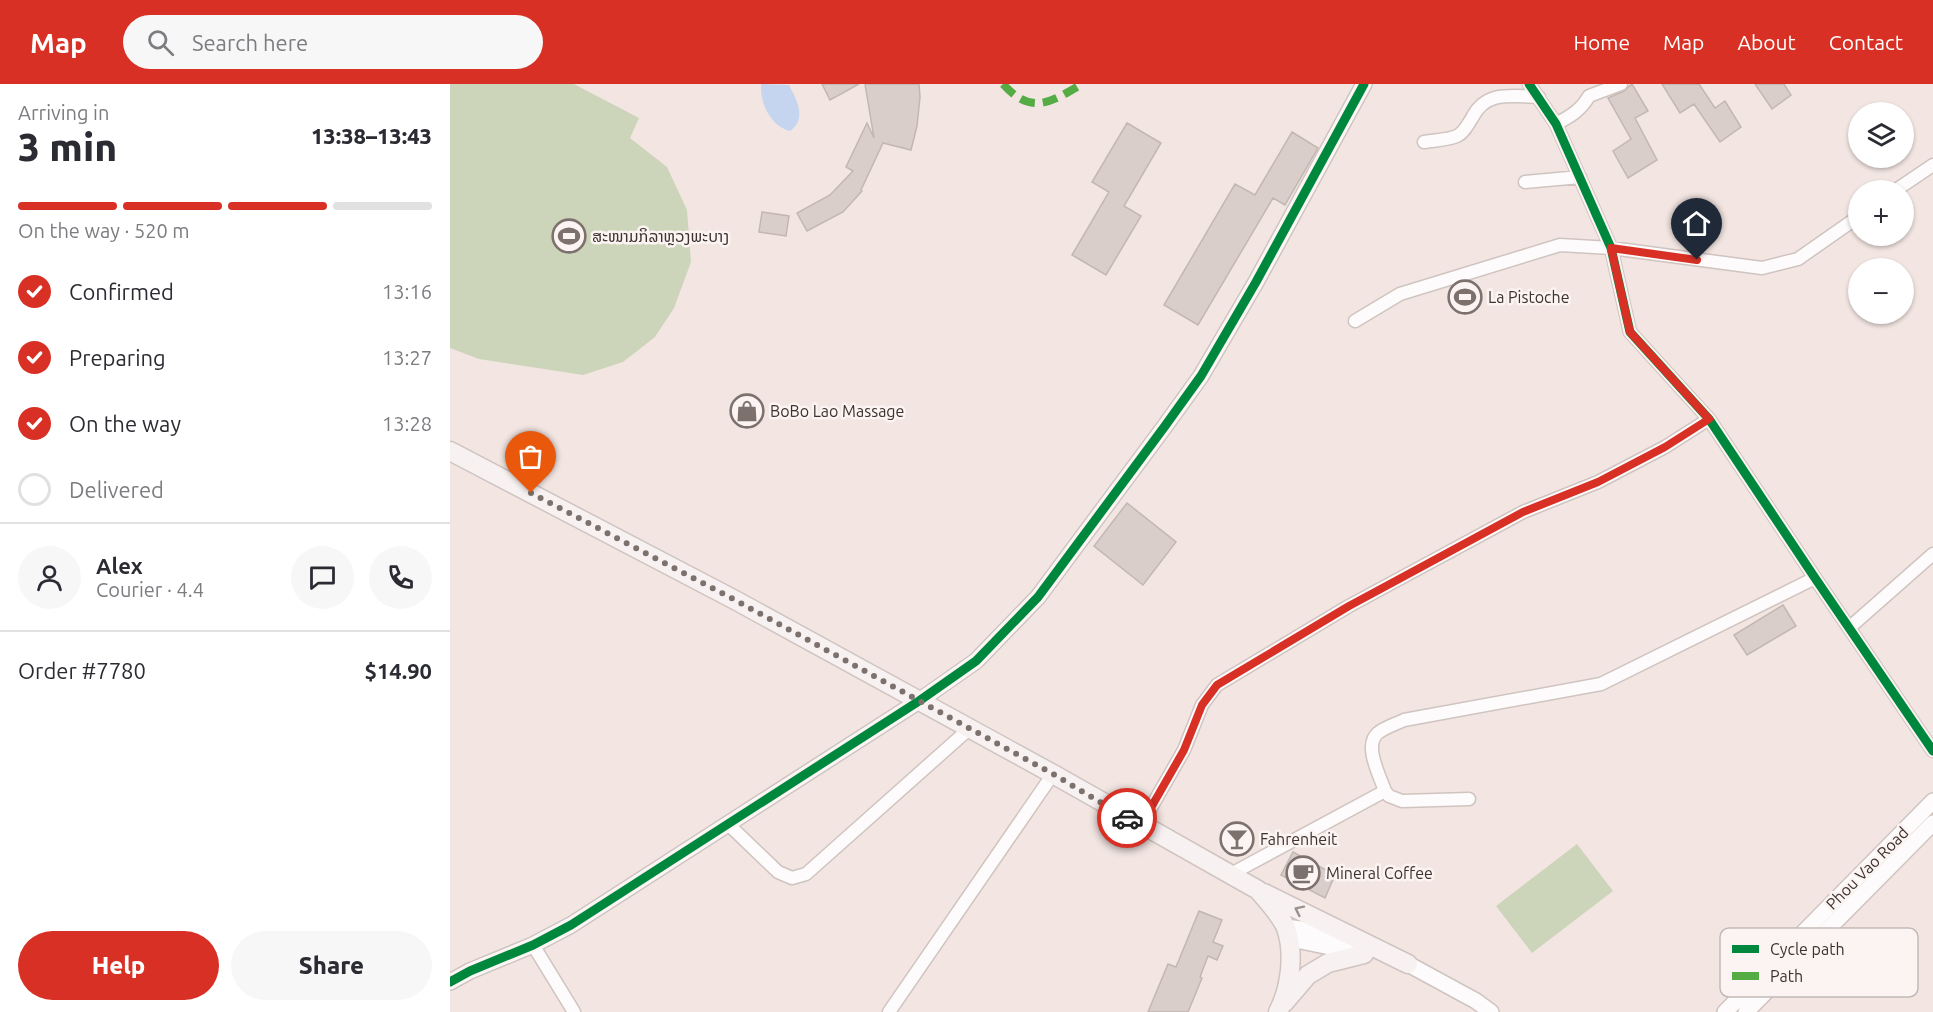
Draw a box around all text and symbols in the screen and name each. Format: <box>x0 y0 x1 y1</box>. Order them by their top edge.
search box <box>123 15 543 69</box>
icon: search <box>144 26 177 59</box>
text: Map <box>30 27 87 58</box>
text: Search here <box>192 30 308 55</box>
text: Home <box>1573 30 1630 54</box>
text: Map <box>1663 30 1704 54</box>
text: About <box>1737 30 1796 54</box>
text: Contact <box>1829 30 1903 54</box>
text: Arriving in <box>18 101 109 124</box>
map controls <box>1848 102 1914 324</box>
button: layers <box>1848 102 1914 168</box>
text: 13:38–13:43 <box>311 123 432 148</box>
text: 3 min <box>18 125 117 168</box>
button: + <box>1848 180 1914 246</box>
pin <box>1671 198 1722 260</box>
icon: home <box>1680 207 1713 240</box>
sports icon: ສະໜາມກິລາຫຼວງພະບາງ <box>551 218 587 254</box>
text: On the way · 520 m <box>18 219 190 242</box>
place label: ສະໜາມກິລາຫຼວງພະບາງ <box>592 227 729 246</box>
button: − <box>1848 258 1914 324</box>
icon: check <box>18 275 51 308</box>
text: Confirmed <box>69 279 174 304</box>
sports icon: La Pistoche <box>1447 279 1483 315</box>
text: 13:16 <box>382 280 432 303</box>
place label: La Pistoche <box>1488 288 1569 306</box>
icon: check <box>18 341 51 374</box>
text: Preparing <box>69 345 166 370</box>
text: 13:27 <box>382 346 432 369</box>
shop icon: BoBo Lao Massage <box>729 393 765 429</box>
place label: BoBo Lao Massage <box>770 402 904 420</box>
icon: check <box>18 407 51 440</box>
text: On the way <box>69 411 181 436</box>
text: 13:28 <box>382 412 432 435</box>
pin <box>505 431 556 493</box>
icon: bag <box>514 440 547 473</box>
text: Delivered <box>69 477 164 502</box>
button: person <box>18 546 81 609</box>
button: chat <box>291 546 354 609</box>
button: phone <box>369 546 432 609</box>
text: Alex <box>96 553 143 578</box>
text: Courier · 4.4 <box>96 578 204 601</box>
text: Order #7780 <box>18 658 146 683</box>
text: $14.90 <box>365 658 432 683</box>
courier <box>1097 788 1157 848</box>
icon: car <box>1111 802 1144 835</box>
bar icon: Fahrenheit <box>1219 821 1255 857</box>
street label: Phou Vao Road <box>1822 823 1912 913</box>
place label: Fahrenheit <box>1260 830 1338 848</box>
cafe icon: Mineral Coffee <box>1285 855 1321 891</box>
place label: Mineral Coffee <box>1326 864 1433 882</box>
one-way arrow <box>1294 906 1305 918</box>
legend <box>1720 928 1918 997</box>
button: Help <box>18 931 219 1000</box>
button: Share <box>231 931 432 1000</box>
text: Cycle path <box>1770 940 1845 958</box>
text: Path <box>1770 967 1803 985</box>

